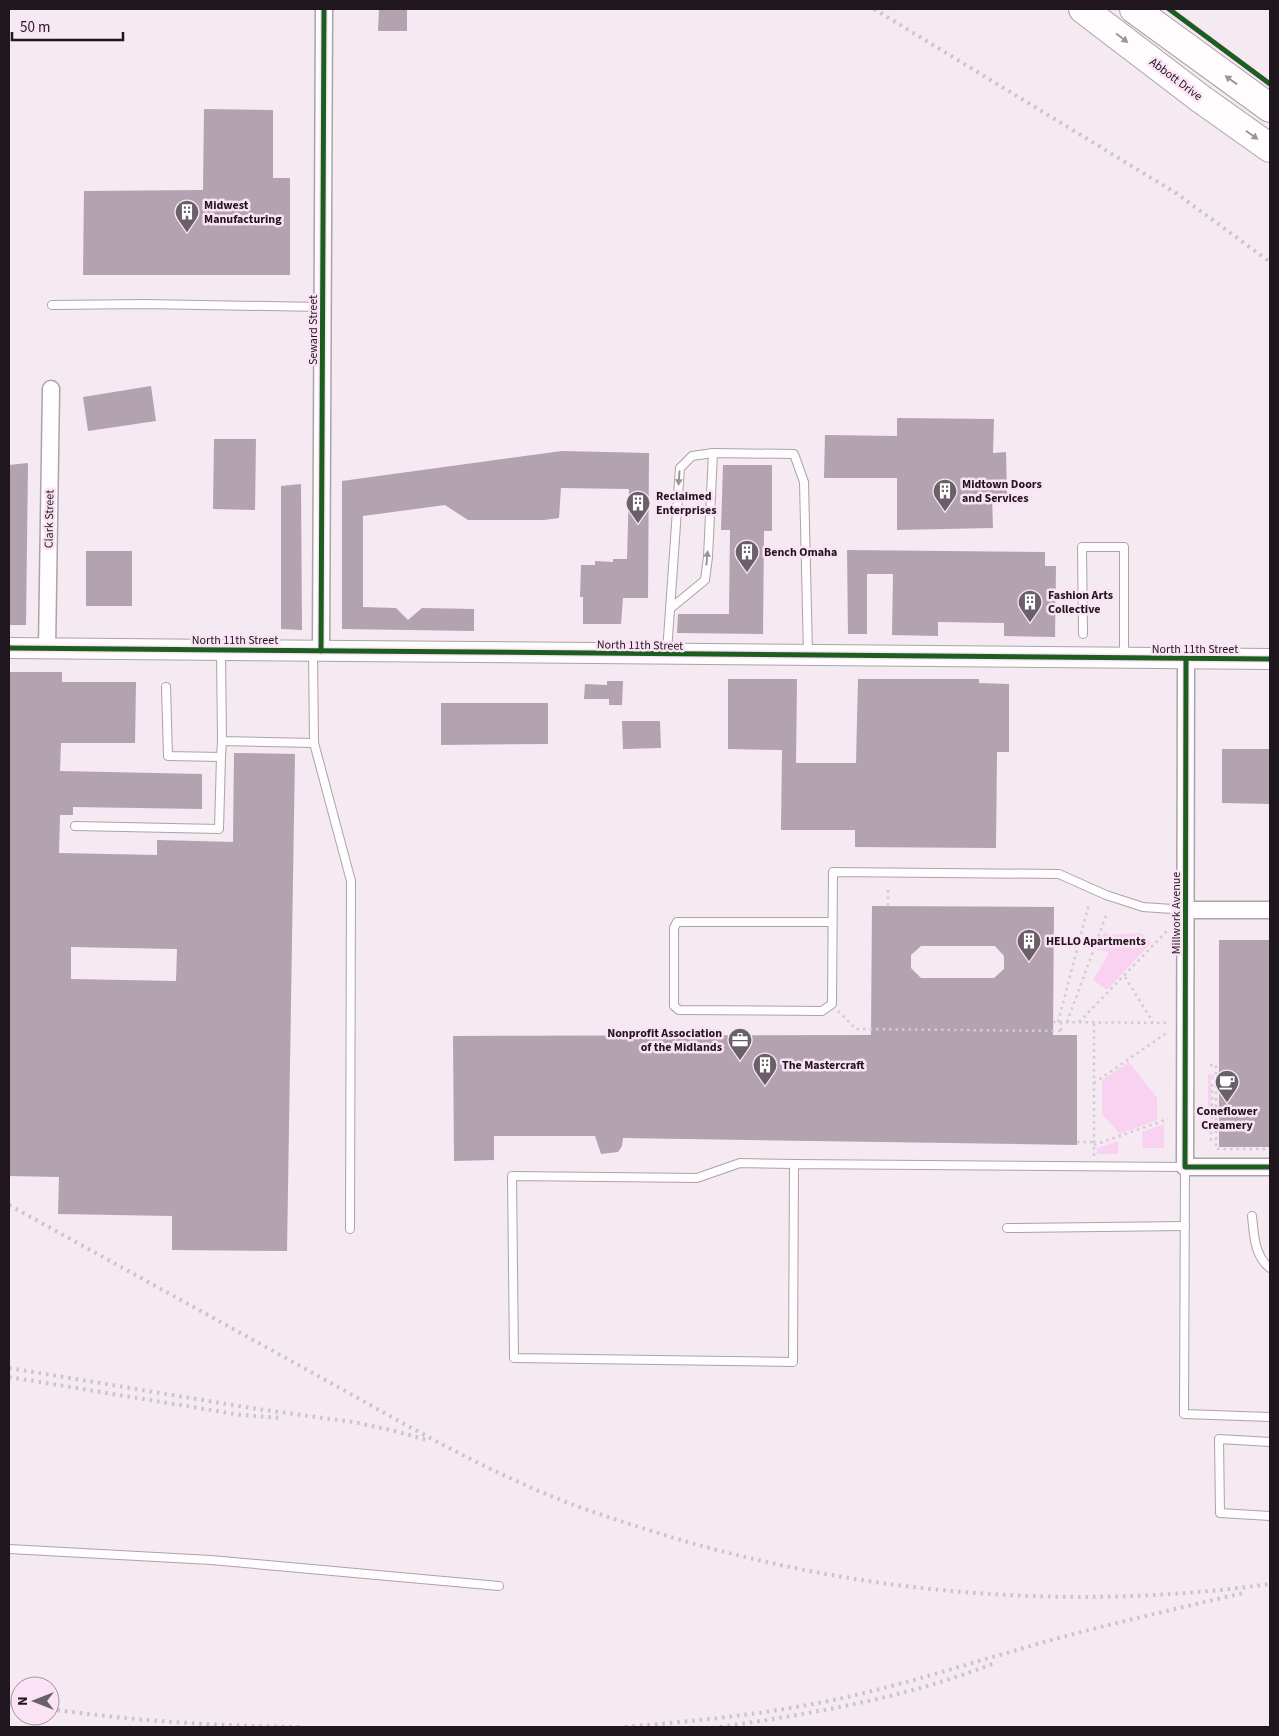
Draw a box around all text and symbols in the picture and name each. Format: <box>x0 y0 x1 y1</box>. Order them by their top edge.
scale bar <box>12 10 124 42</box>
text: 50 m <box>20 17 50 38</box>
one-way arrow <box>1115 33 1128 44</box>
street label: Abbott Drive <box>1146 54 1206 105</box>
one-way arrow <box>1225 74 1238 85</box>
one-way arrow <box>1245 130 1259 140</box>
place label: Midwest Manufacturing <box>204 197 282 228</box>
building icon: Midwest Manufacturing <box>174 199 200 233</box>
street label: Seward Street <box>305 295 322 365</box>
one-way arrow <box>675 471 683 487</box>
place label: Midtown Doors and Services <box>962 476 1042 507</box>
building icon: Midtown Doors and Services <box>932 478 958 512</box>
place label: Reclaimed Enterprises <box>656 488 717 519</box>
street label: Clark Street <box>40 490 59 548</box>
building icon: Reclaimed Enterprises <box>625 490 651 524</box>
building icon: Bench Omaha <box>734 539 760 573</box>
place label: Bench Omaha <box>764 544 837 561</box>
one-way arrow <box>703 549 711 565</box>
place label: Fashion Arts Collective <box>1048 587 1113 618</box>
building icon: Fashion Arts Collective <box>1017 589 1043 623</box>
street label: North 11th Street <box>192 632 278 649</box>
street label: North 11th Street <box>597 636 683 655</box>
street label: North 11th Street <box>1152 641 1238 658</box>
street label: Millwork Avenue <box>1168 872 1185 954</box>
building icon: HELLO Apartments <box>1016 928 1042 962</box>
place label: HELLO Apartments <box>1046 933 1146 950</box>
place label: Nonprofit Association of the Midlands <box>607 1025 722 1056</box>
office icon: Nonprofit Association of the Midlands <box>727 1027 753 1061</box>
building icon: The Mastercraft <box>752 1052 778 1086</box>
place label: The Mastercraft <box>782 1057 865 1074</box>
cafe icon: Coneflower Creamery <box>1214 1069 1240 1103</box>
place label: Coneflower Creamery <box>1197 1103 1258 1134</box>
north arrow <box>10 1676 60 1726</box>
text: N <box>13 1696 33 1706</box>

